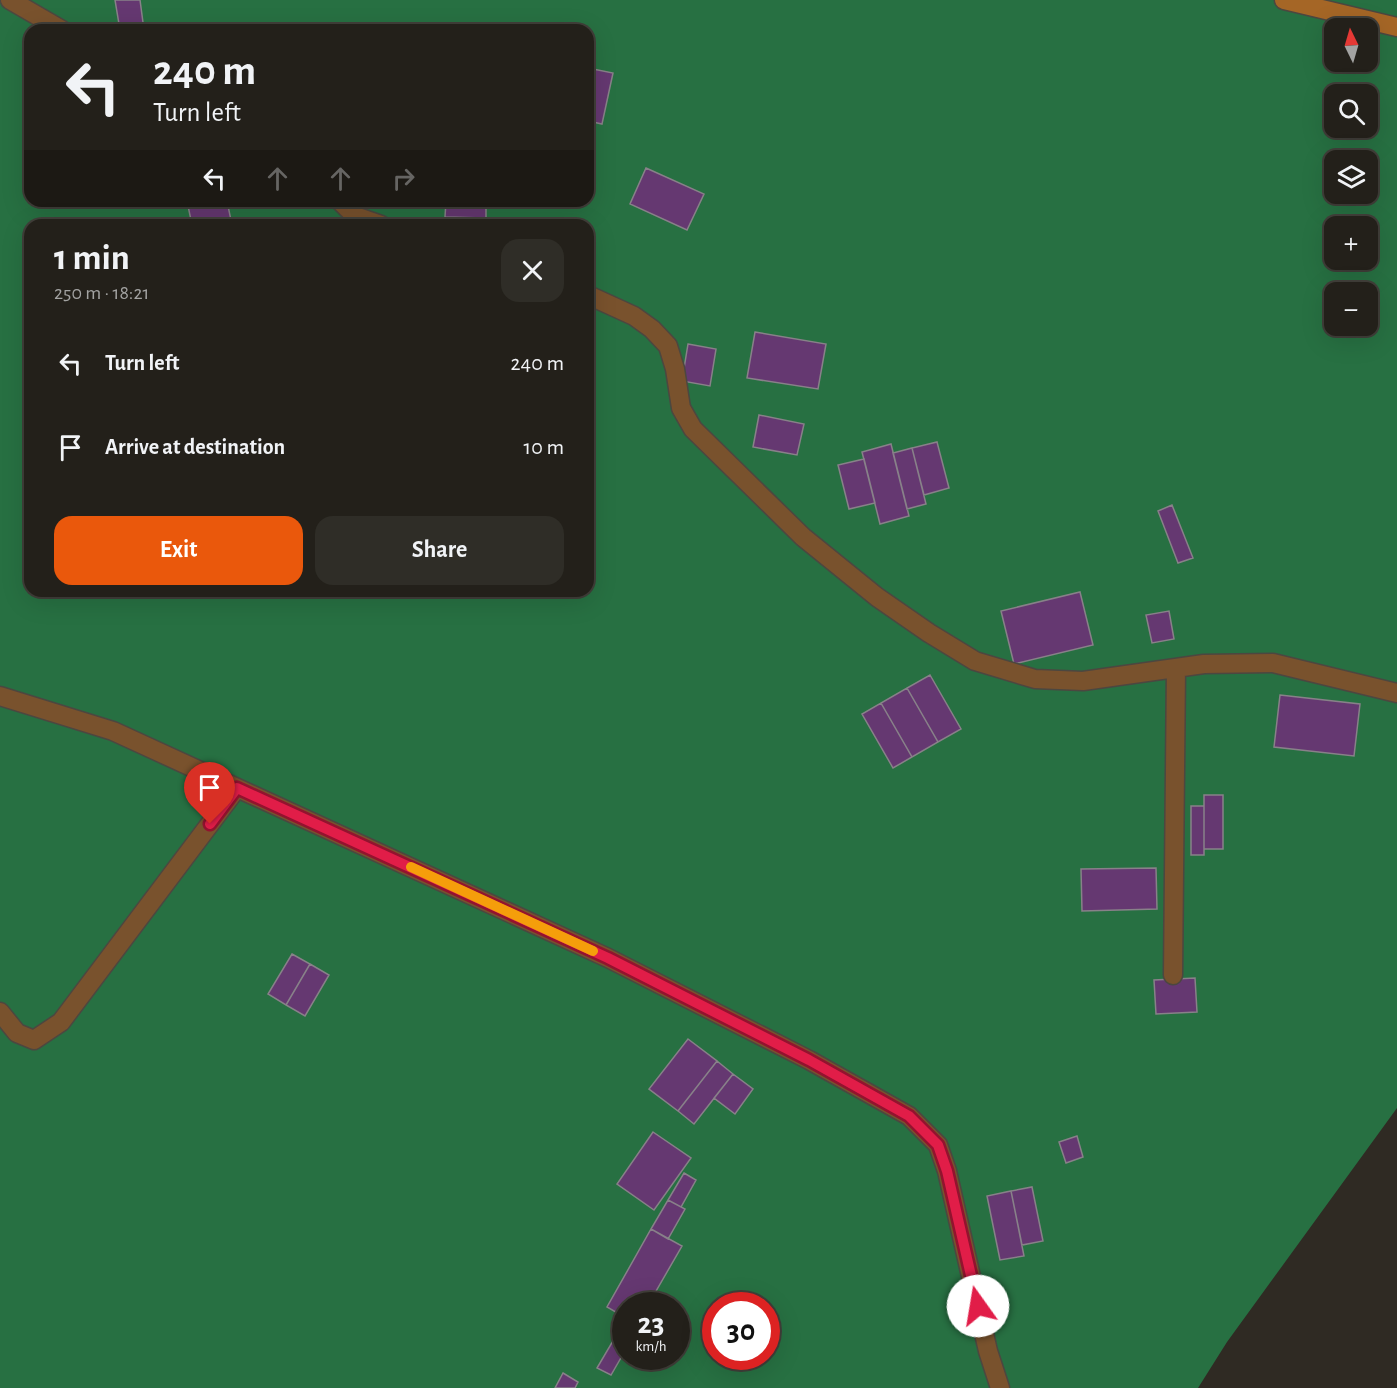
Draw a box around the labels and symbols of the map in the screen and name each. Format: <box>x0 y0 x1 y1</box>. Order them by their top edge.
north arrow <box>1324 18 1378 72</box>
pin <box>184 762 235 824</box>
position arrow <box>946 1274 1010 1338</box>
speed limit sign: 30 <box>702 1292 780 1370</box>

